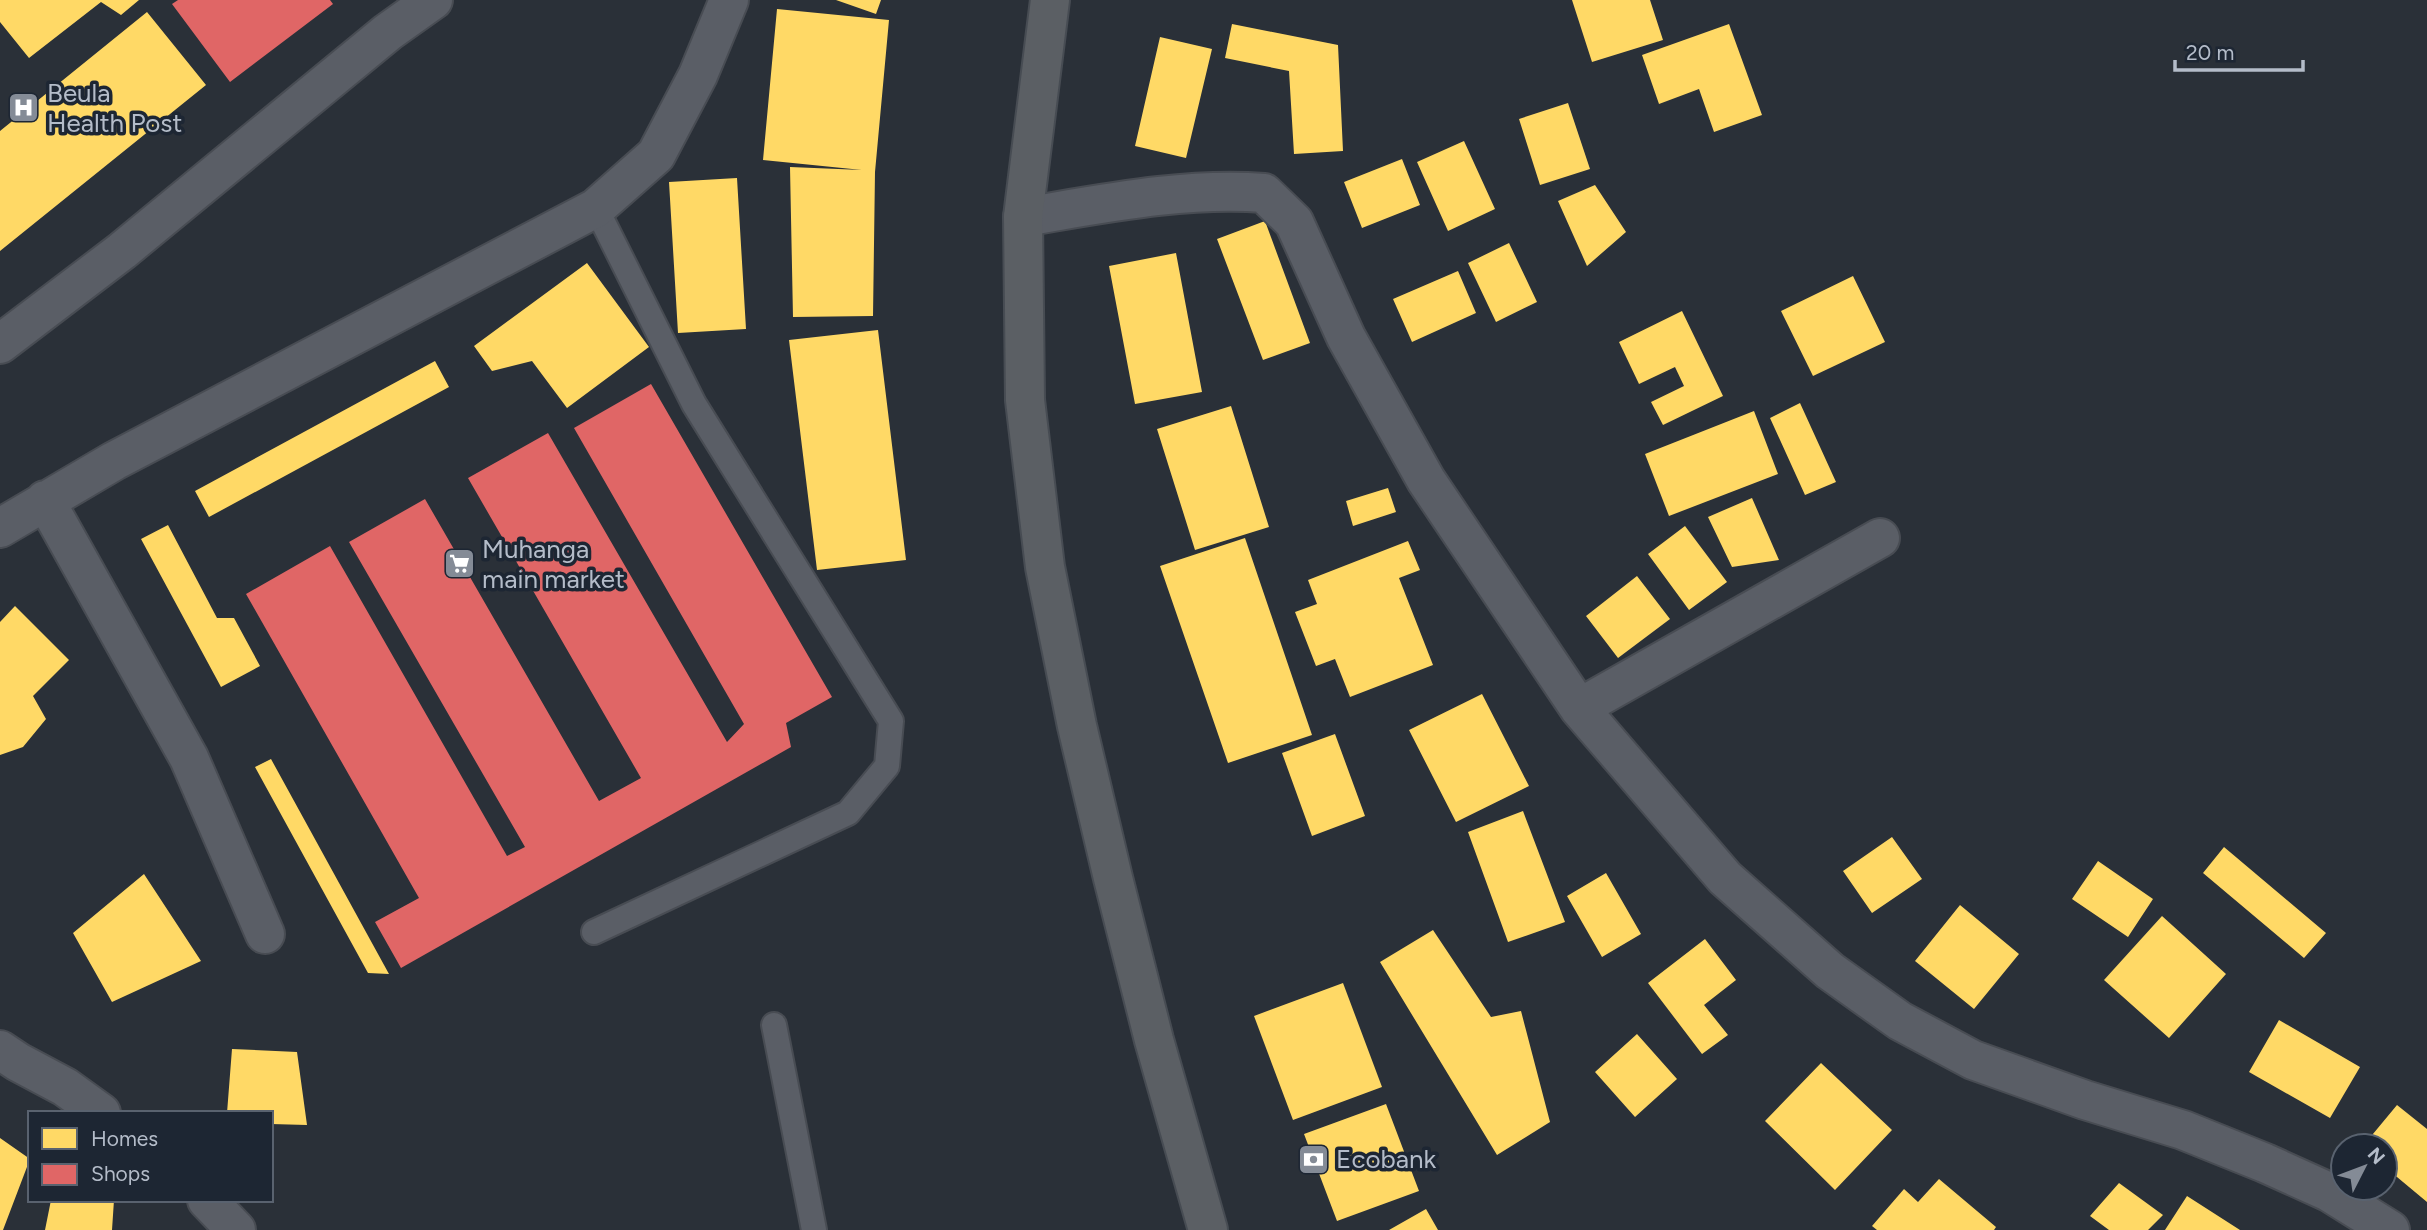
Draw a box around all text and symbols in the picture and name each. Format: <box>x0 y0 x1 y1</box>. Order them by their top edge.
scale bar <box>2175 28 2303 72</box>
text: 20 m <box>2186 40 2234 65</box>
place label: Beula Health Post <box>47 77 182 139</box>
hospital icon: Beula Health Post <box>7 91 41 125</box>
place label: Muhanga main market <box>482 533 625 595</box>
supermarket icon: Muhanga main market <box>442 547 476 581</box>
legend <box>28 1111 273 1202</box>
text: Homes <box>91 1126 158 1151</box>
north arrow <box>2329 1132 2399 1202</box>
bank icon: Ecobank <box>1296 1142 1330 1176</box>
place label: Ecobank <box>1336 1143 1437 1175</box>
text: N <box>2363 1143 2390 1169</box>
text: Shops <box>91 1161 150 1186</box>

